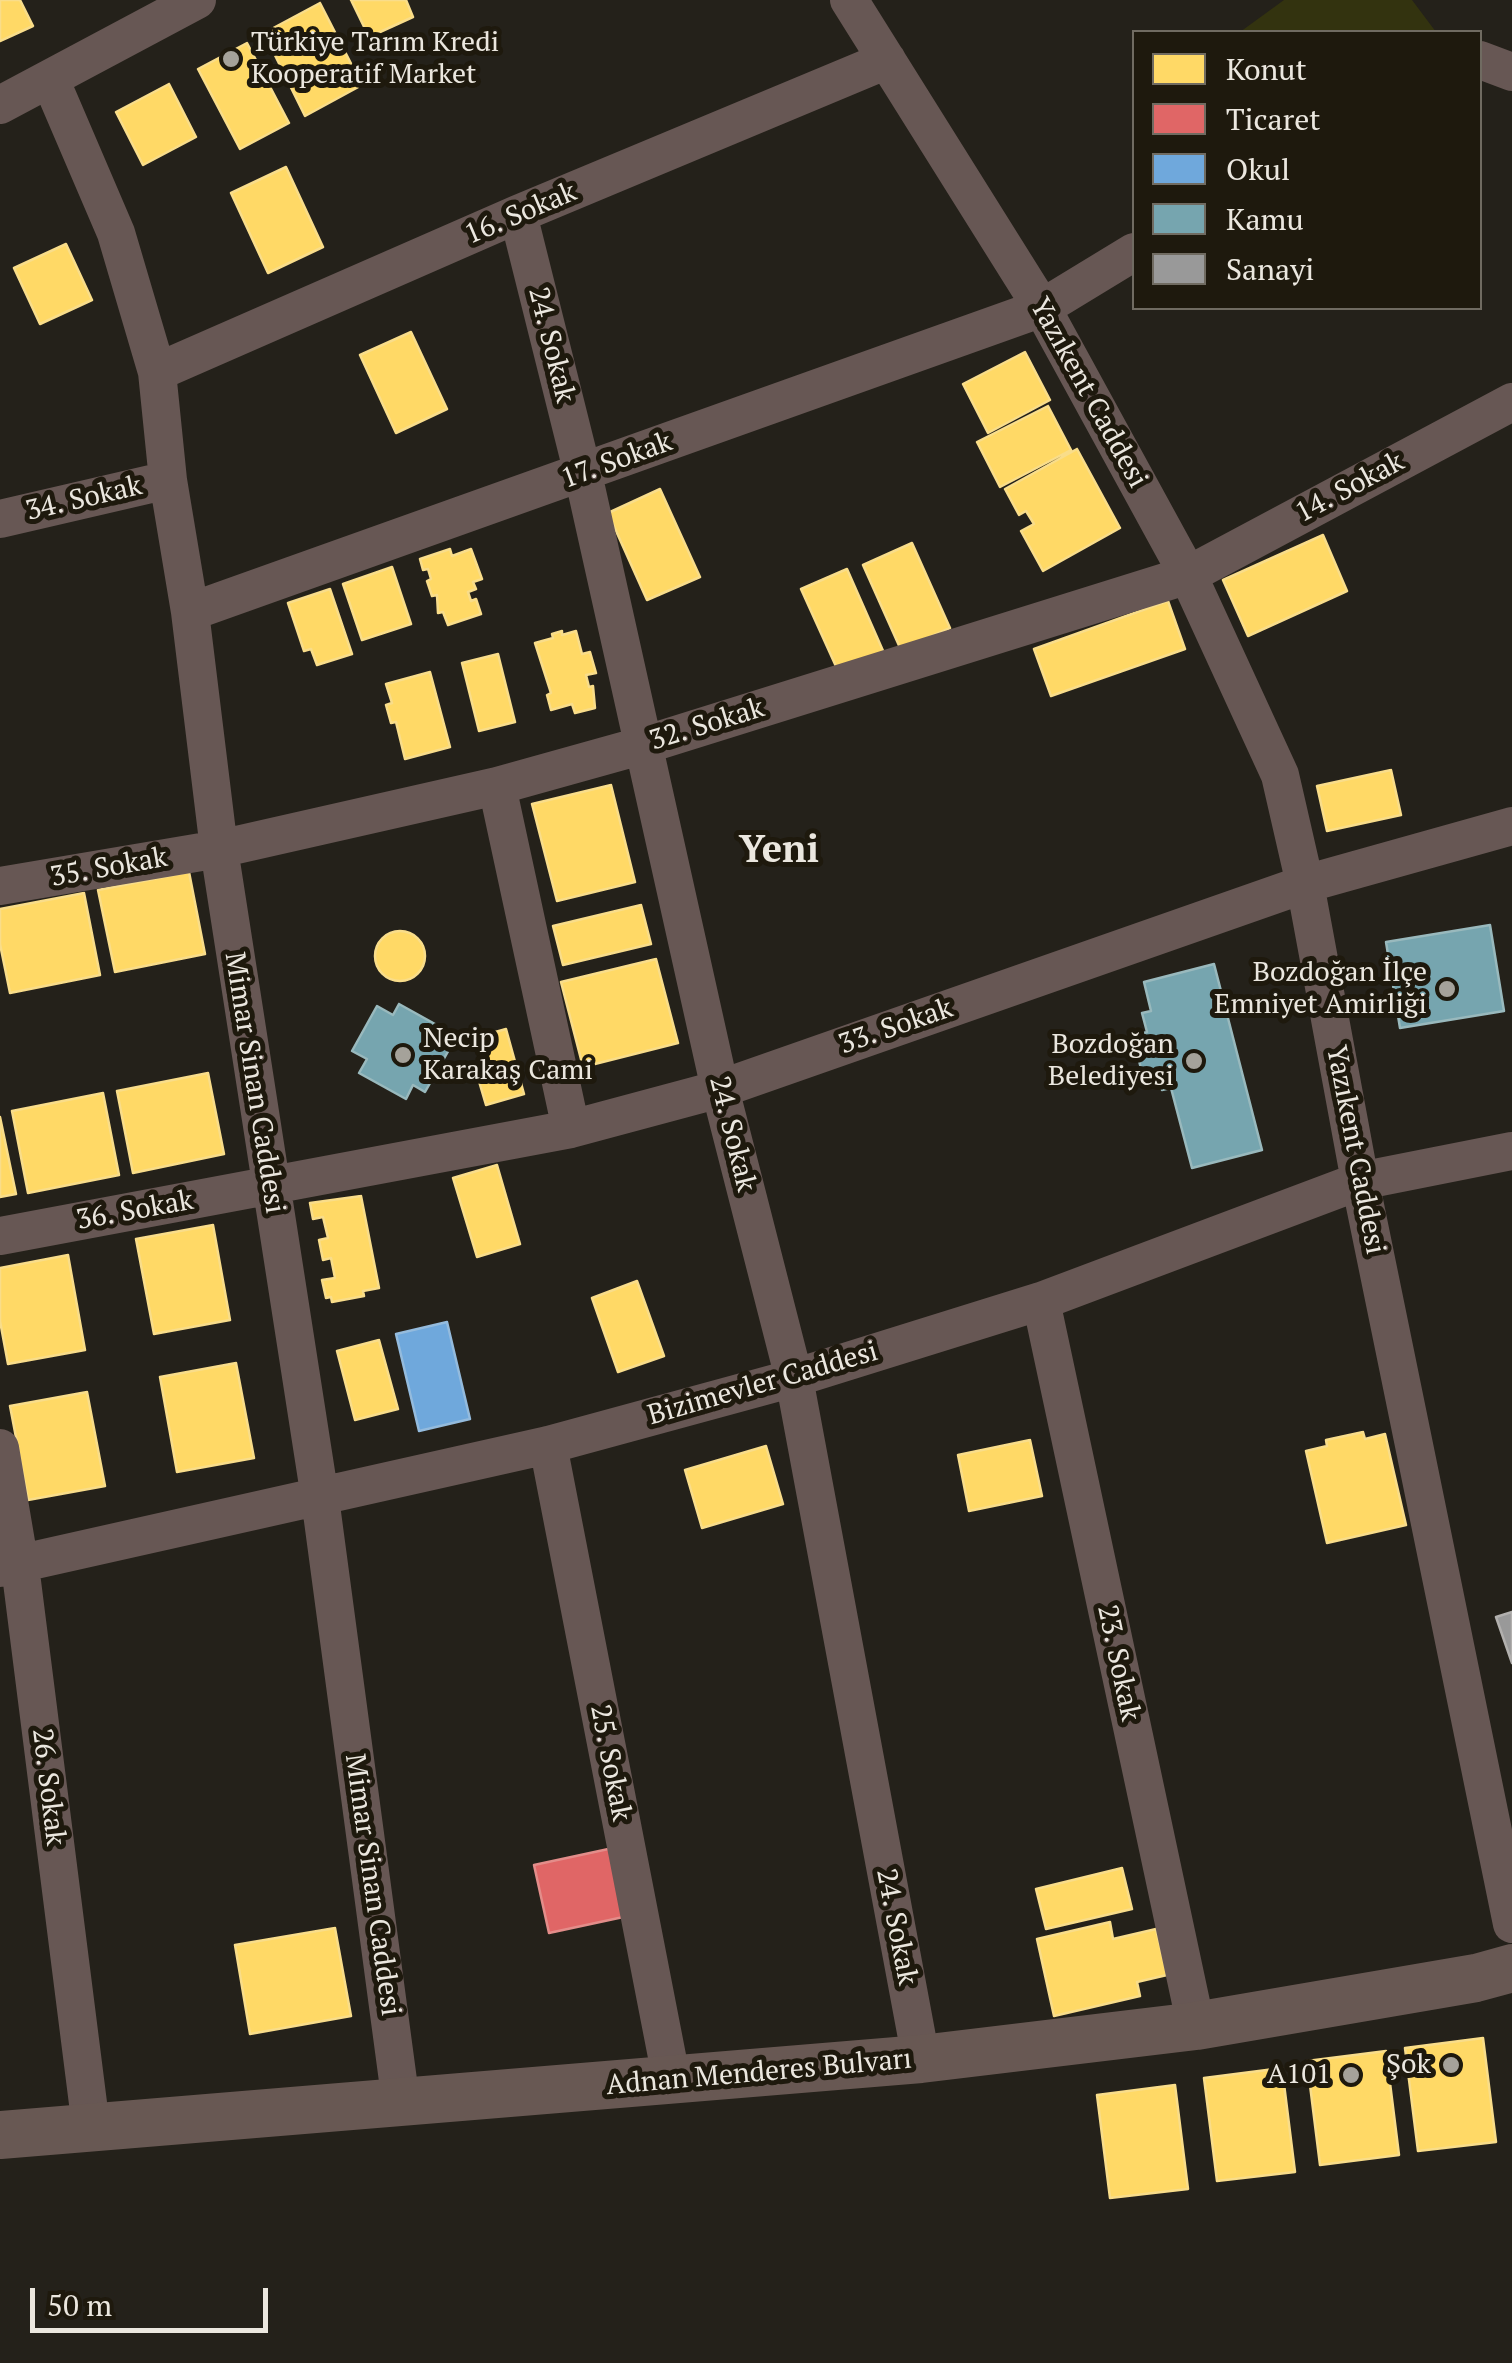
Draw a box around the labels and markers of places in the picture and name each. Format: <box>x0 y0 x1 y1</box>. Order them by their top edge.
place label: Türkiye Tarım Kredi Kooperatif Market <box>251 26 499 92</box>
marker: Türkiye Tarım Kredi Kooperatif Market <box>220 48 242 70</box>
place label: Bozdoğan İlçe Emniyet Amirliği <box>1214 956 1427 1022</box>
marker: Bozdoğan İlçe Emniyet Amirliği <box>1436 978 1458 1000</box>
place label: Necip Karakaş Cami <box>423 1022 593 1088</box>
place label: Bozdoğan Belediyesi <box>1048 1028 1174 1094</box>
marker: Necip Karakaş Cami <box>392 1044 414 1066</box>
marker: Bozdoğan Belediyesi <box>1183 1050 1205 1072</box>
place label: Şok <box>1386 2048 1431 2082</box>
marker: Şok <box>1440 2054 1462 2076</box>
place label: A101 <box>1267 2058 1331 2092</box>
marker: A101 <box>1340 2064 1362 2086</box>

